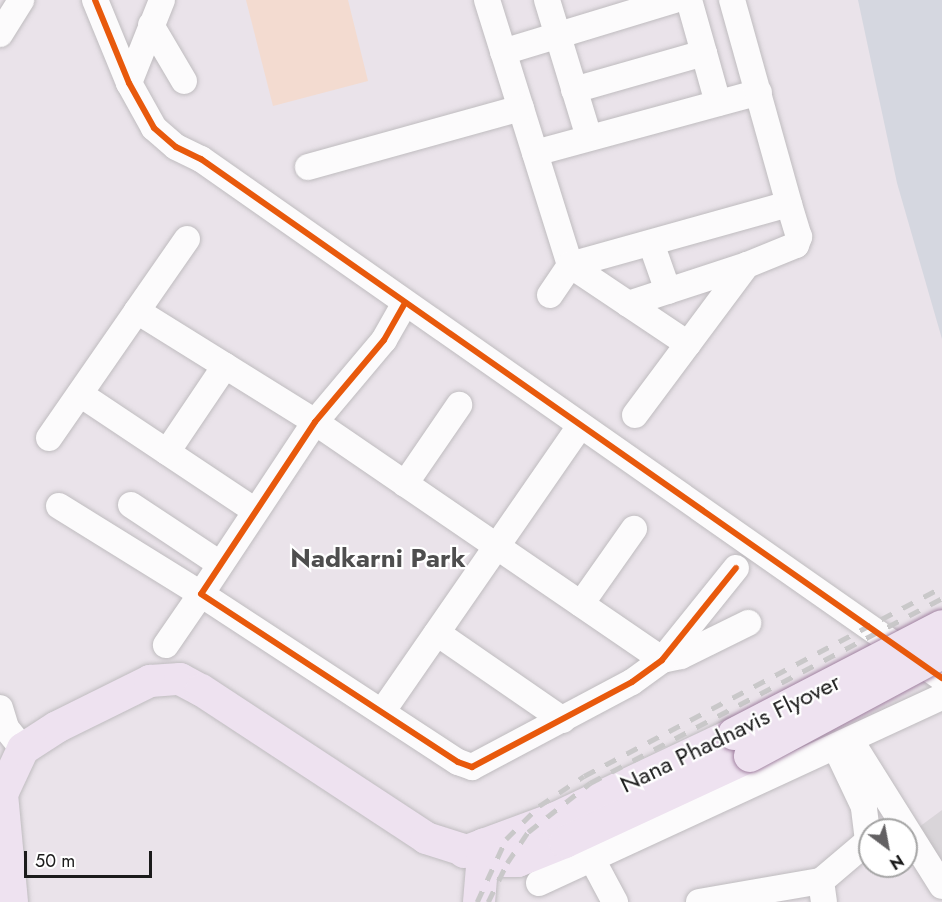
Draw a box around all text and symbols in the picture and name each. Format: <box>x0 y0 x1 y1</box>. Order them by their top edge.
district label: Nadkarni Park <box>290 543 466 575</box>
street label: Nana Phadnavis Flyover <box>615 667 845 799</box>
north arrow <box>858 818 918 878</box>
scale bar <box>27 839 154 877</box>
text: 50 m <box>35 848 75 874</box>
text: N <box>885 849 908 875</box>

